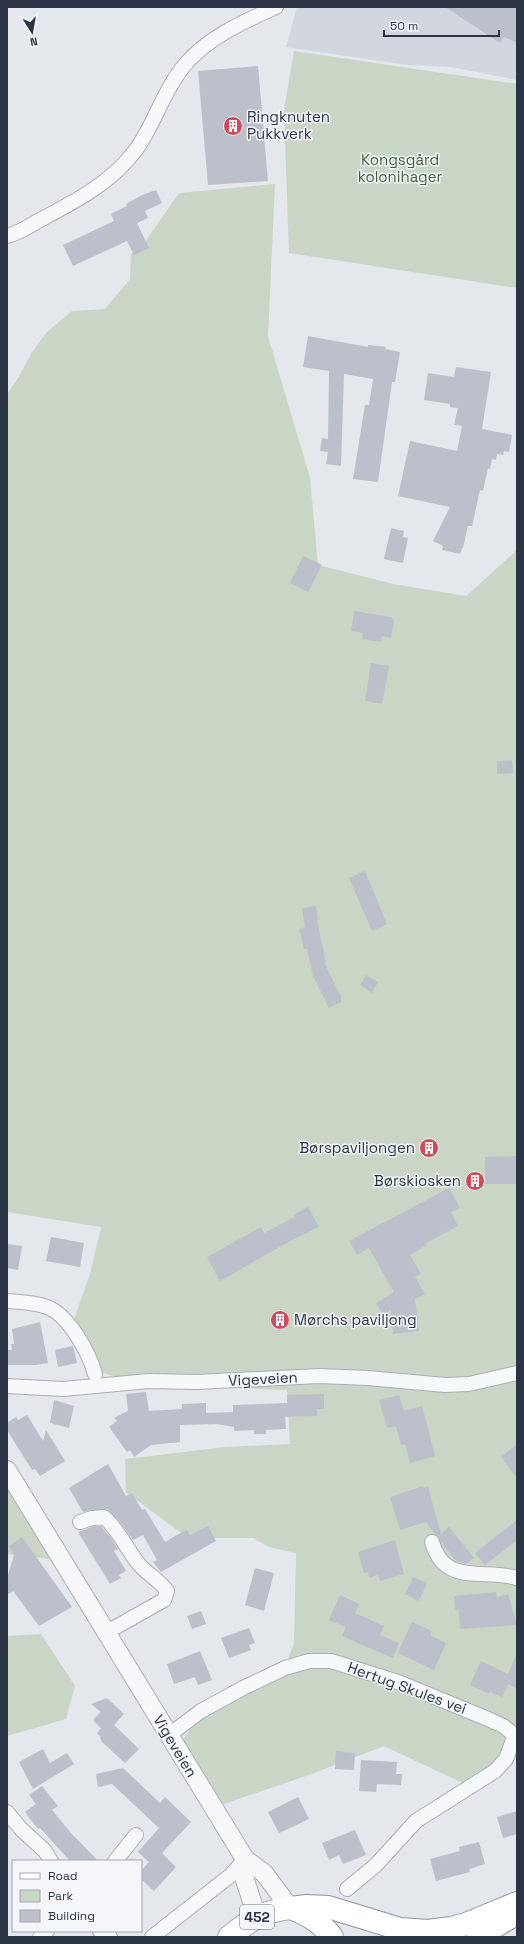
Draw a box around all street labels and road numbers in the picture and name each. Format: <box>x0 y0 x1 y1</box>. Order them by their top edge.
street label: Vigeveien <box>228 1367 298 1390</box>
street label: Hertug Skules vei <box>345 1657 469 1718</box>
street label: Vigeveien <box>149 1711 201 1780</box>
road number: 452 <box>240 1905 274 1929</box>

